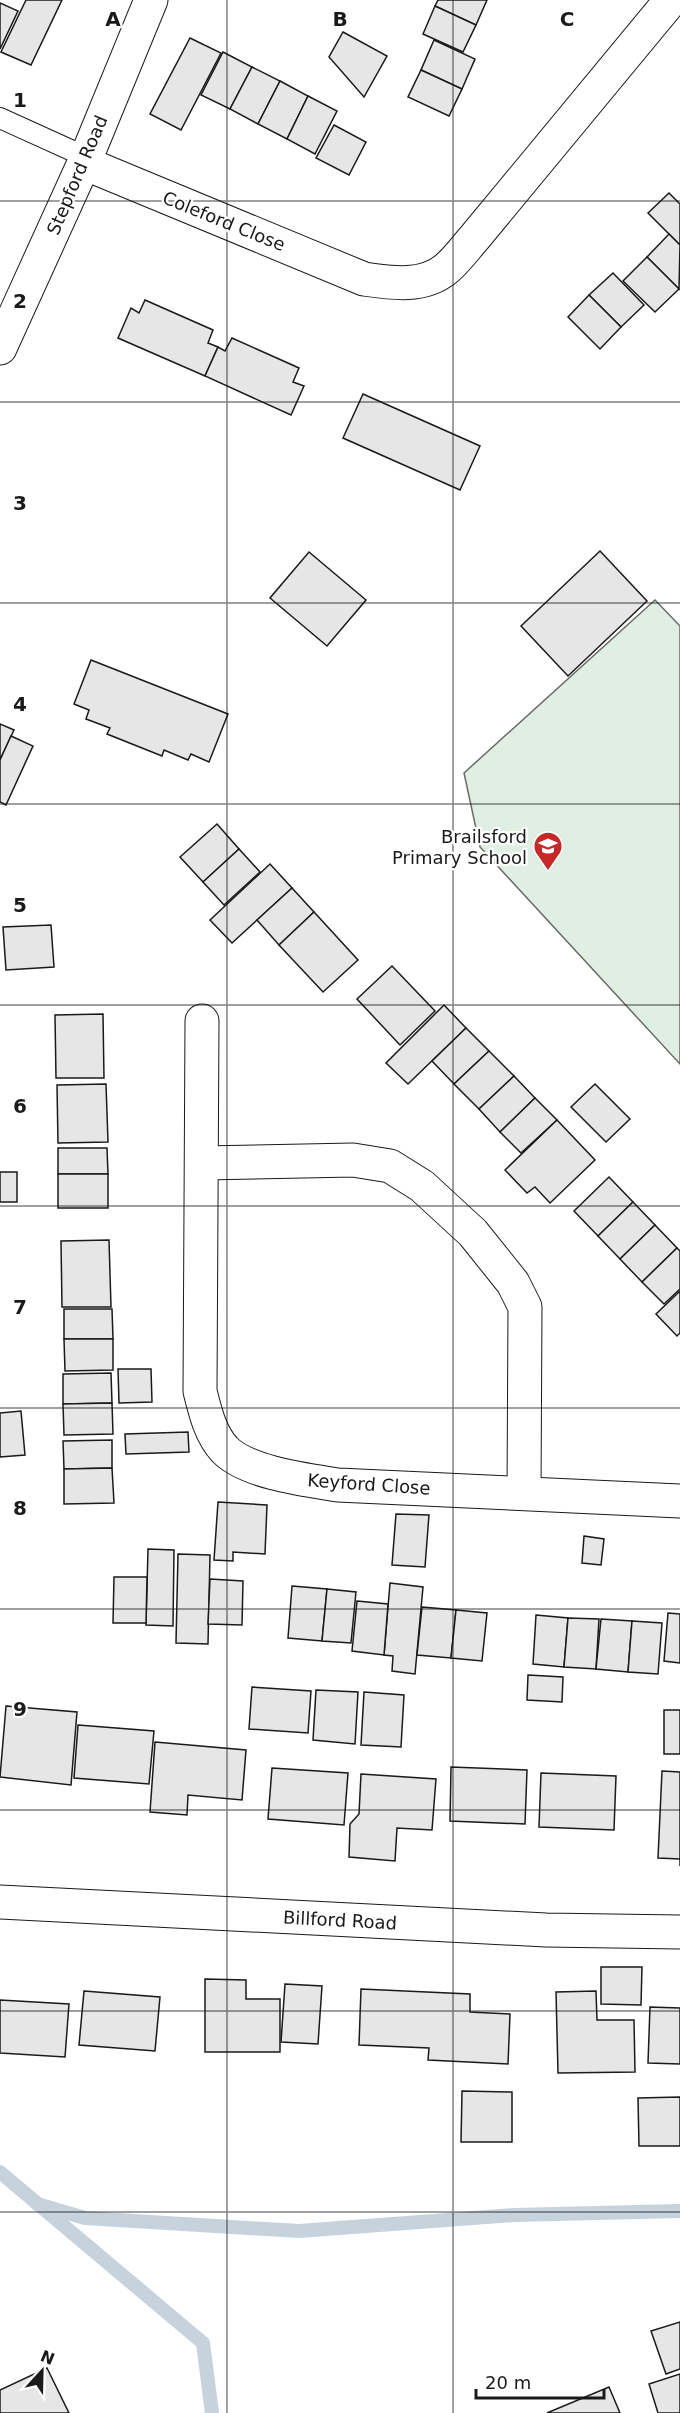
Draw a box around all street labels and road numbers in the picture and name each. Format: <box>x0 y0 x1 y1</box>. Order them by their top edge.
street label: Stepford Road <box>42 112 112 238</box>
street label: Coleford Close <box>160 187 288 255</box>
street label: Keyford Close <box>307 1469 431 1499</box>
street label: Billford Road <box>282 1907 398 1933</box>

